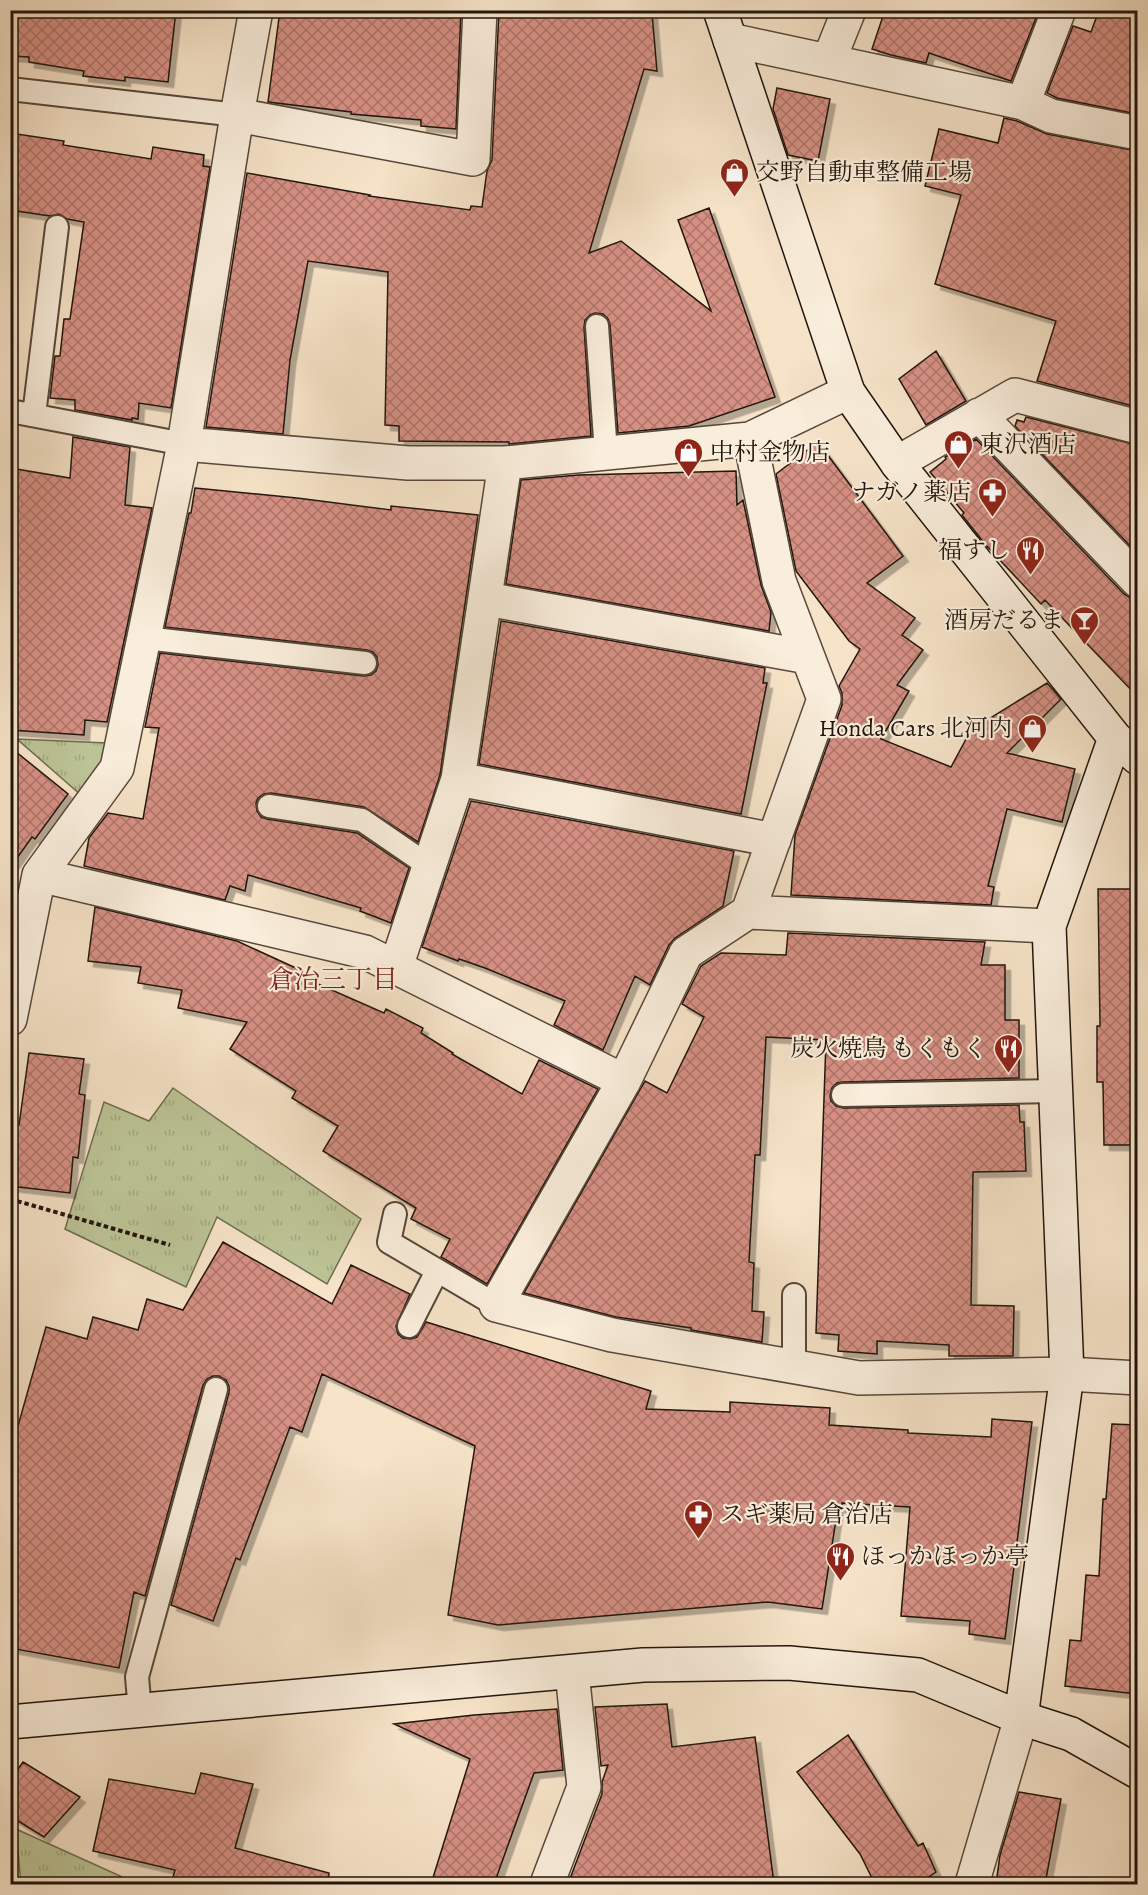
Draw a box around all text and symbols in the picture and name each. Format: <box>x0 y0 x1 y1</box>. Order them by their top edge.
shop icon: 交野自動車整備工場 <box>719 156 751 198</box>
place label: 交野自動車整備工場 <box>756 156 972 188</box>
shop icon: 東沢酒店 <box>943 428 975 470</box>
place label: 東沢酒店 <box>980 428 1076 460</box>
shop icon: 中村金物店 <box>673 436 705 478</box>
place label: 中村金物店 <box>710 436 830 468</box>
place label: ナガノ薬店 <box>851 476 971 508</box>
pharmacy icon: ナガノ薬店 <box>976 476 1008 518</box>
place label: 福すし <box>938 534 1010 566</box>
restaurant icon: 福すし <box>1015 534 1047 576</box>
place label: 酒房だるま <box>944 604 1064 636</box>
bar icon: 酒房だるま <box>1069 604 1101 646</box>
place label: Honda Cars 北河内 <box>819 712 1012 744</box>
shop icon: Honda Cars 北河内 <box>1017 712 1049 754</box>
district label: 倉治三丁目 <box>268 962 398 997</box>
place label: 炭火焼鳥 もくもく <box>790 1032 987 1064</box>
restaurant icon: 炭火焼鳥 もくもく <box>992 1032 1024 1074</box>
pharmacy icon: スギ薬局 倉治店 <box>683 1498 715 1540</box>
place label: スギ薬局 倉治店 <box>720 1498 893 1530</box>
restaurant icon: ほっかほっか亭 <box>824 1540 856 1582</box>
place label: ほっかほっか亭 <box>861 1540 1029 1572</box>

